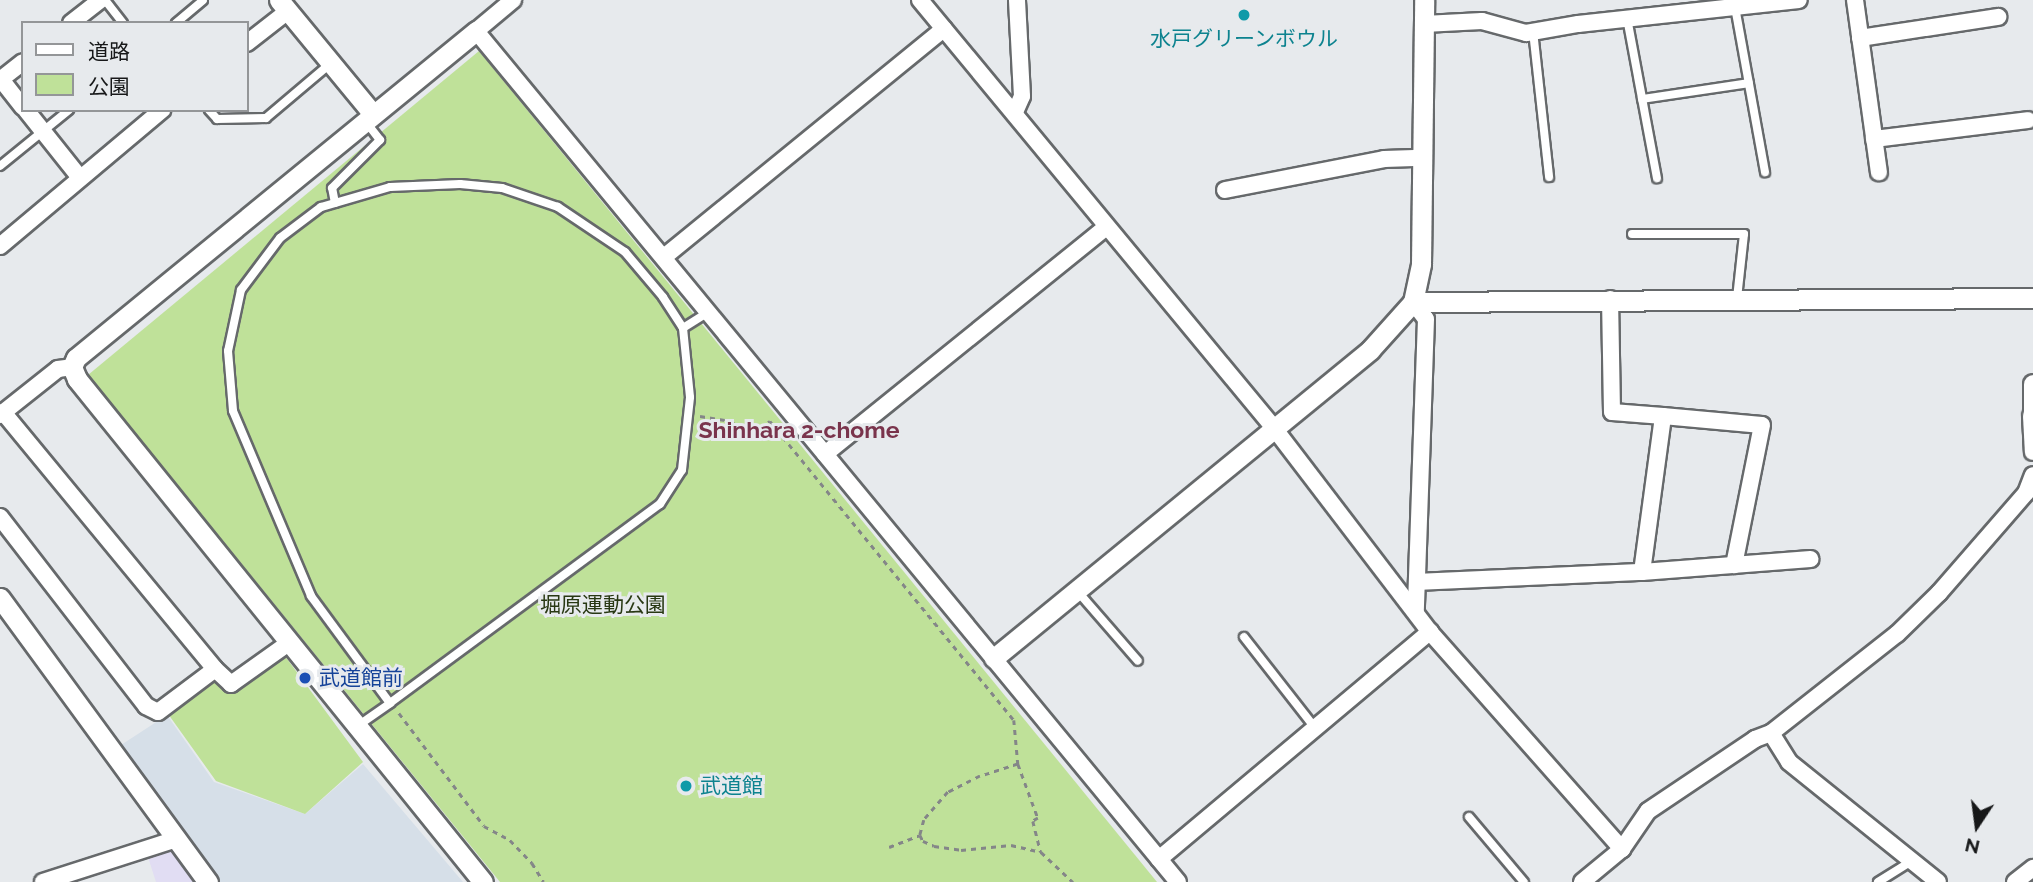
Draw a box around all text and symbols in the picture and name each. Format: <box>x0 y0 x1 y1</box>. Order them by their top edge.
marker: 水戸グリーンボウル <box>1236 7 1252 23</box>
legend <box>21 21 248 112</box>
place label: 水戸グリーンボウル <box>1150 26 1338 52</box>
text: 道路 <box>88 39 130 64</box>
text: 公園 <box>88 74 130 99</box>
district label: Shinhara 2-chome <box>699 416 899 444</box>
park label: 堀原運動公園 <box>540 592 666 618</box>
place label: 武道館前 <box>319 665 403 691</box>
marker: 武道館前 <box>297 670 313 686</box>
place label: 武道館 <box>700 773 763 799</box>
marker: 武道館 <box>678 778 694 794</box>
north arrow <box>1942 791 2012 861</box>
text: N <box>1963 834 1982 859</box>

